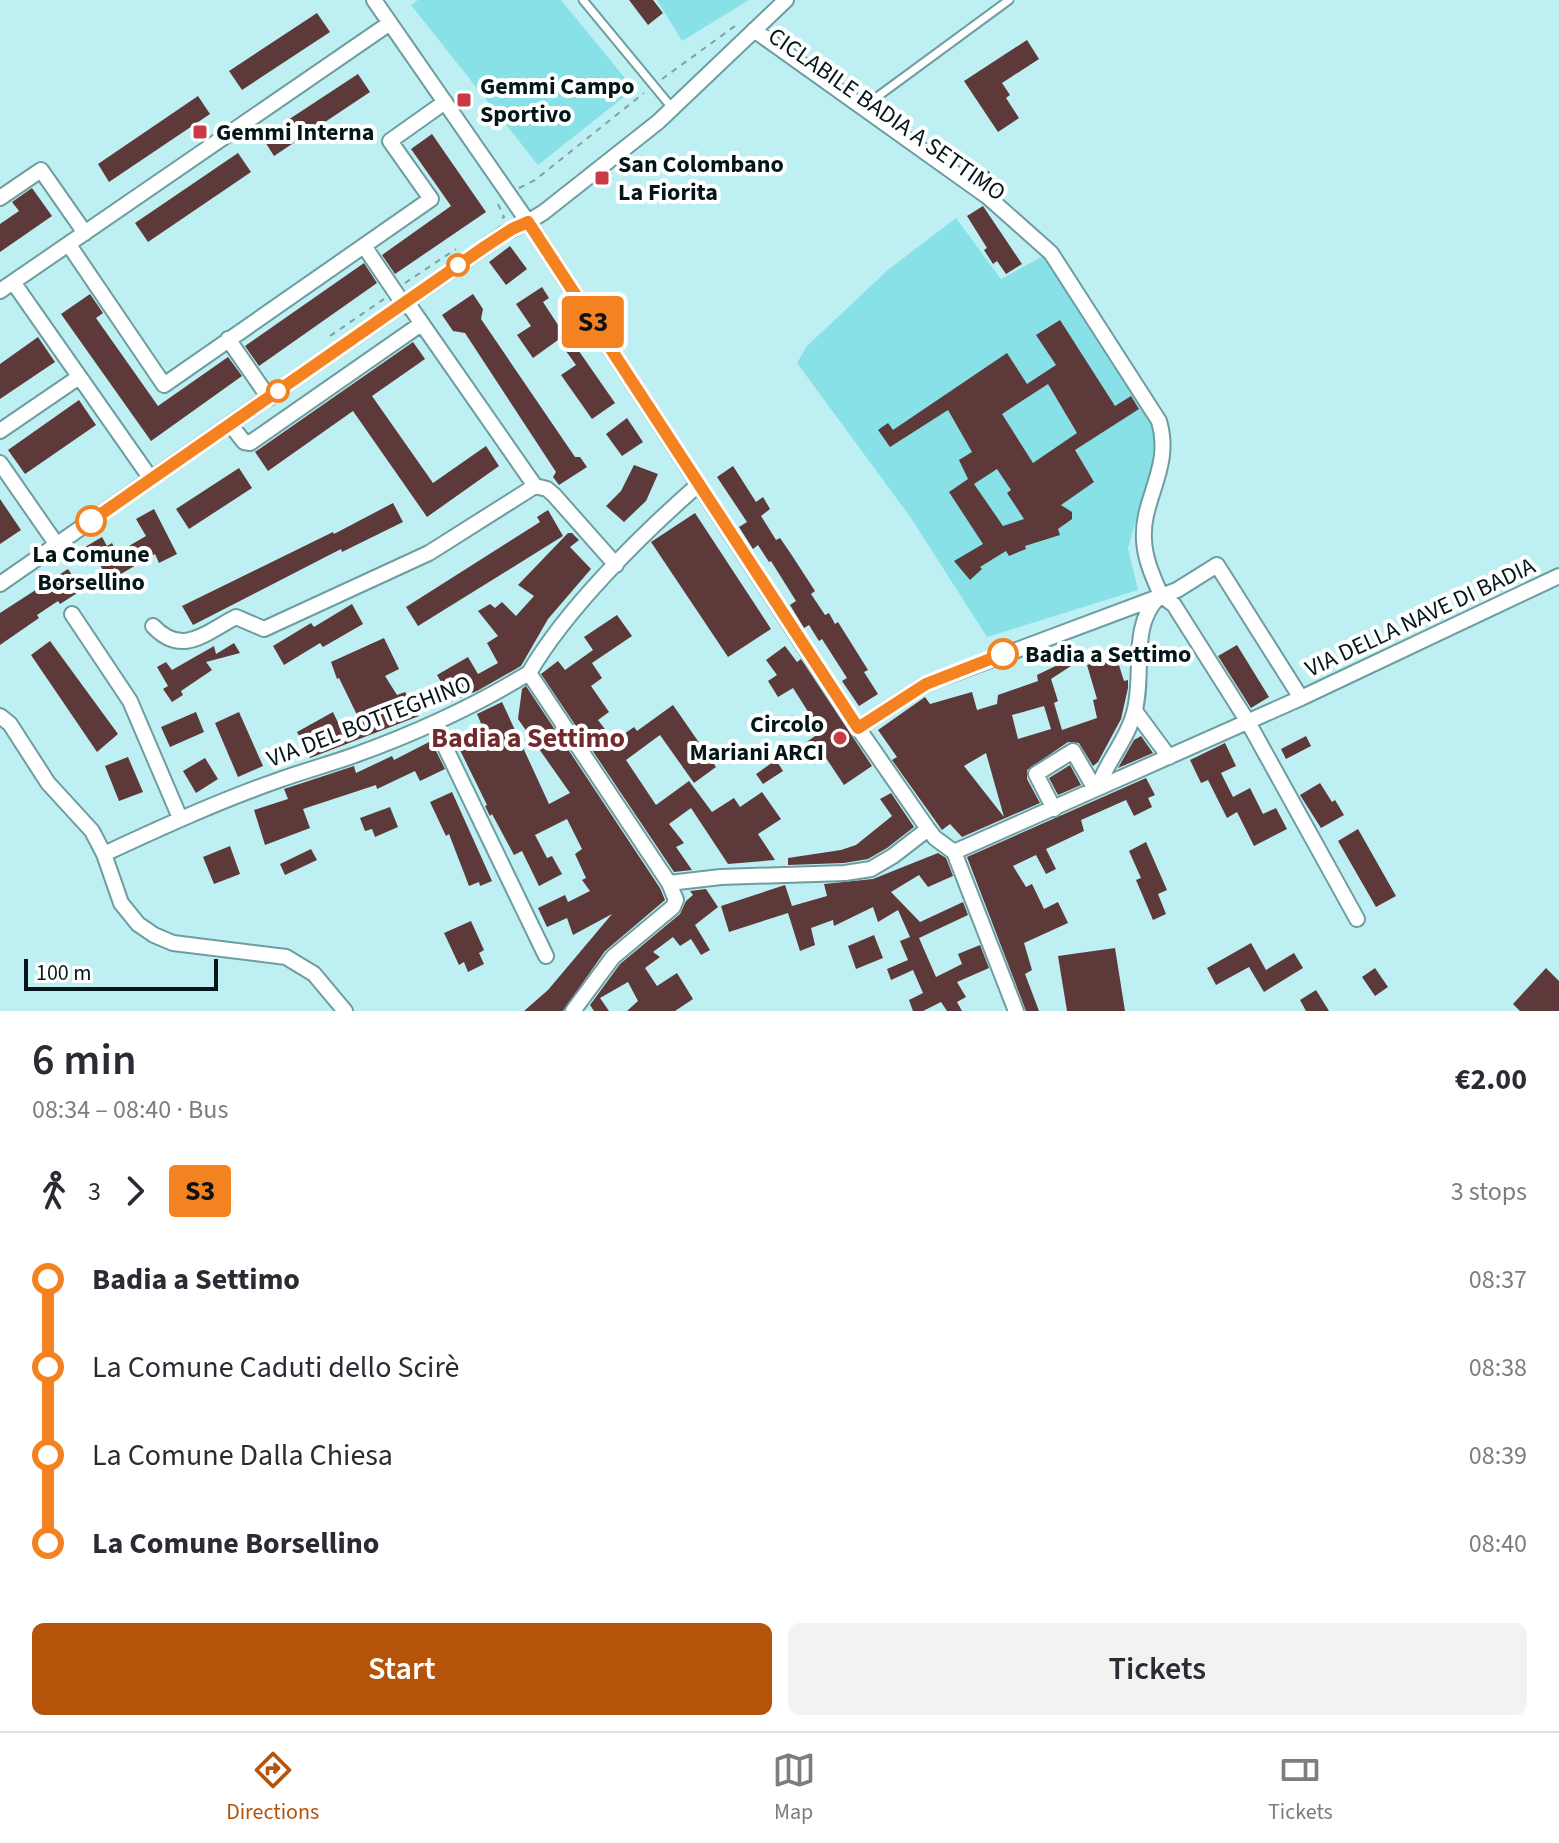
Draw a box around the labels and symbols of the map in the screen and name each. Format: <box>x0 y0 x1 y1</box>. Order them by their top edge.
street label: CICLABILE BADIA A SETTIMO <box>761 19 1013 210</box>
place label: Gemmi Campo Sportivo <box>480 69 635 132</box>
marker: Gemmi Campo Sportivo <box>455 91 473 109</box>
place label: Gemmi Interna <box>216 115 374 150</box>
marker: Gemmi Interna <box>191 123 209 141</box>
place label: San Colombano La Fiorita <box>618 147 784 210</box>
marker: San Colombano La Fiorita <box>593 169 611 187</box>
unlabelled marker <box>447 254 469 276</box>
line badge: S3 <box>557 296 629 348</box>
unlabelled marker <box>267 380 289 402</box>
marker: La Comune Borsellino <box>76 506 106 536</box>
place label: La Comune Borsellino <box>32 537 150 600</box>
street label: VIA DELLA NAVE DI BADIA <box>1299 549 1541 686</box>
place label: Badia a Settimo <box>1025 637 1191 672</box>
marker: Badia a Settimo <box>988 639 1018 669</box>
street label: VIA DEL BOTTEGHINO <box>262 666 476 777</box>
place label: Circolo Mariani ARCI <box>689 707 824 770</box>
district label: Badia a Settimo <box>431 718 625 758</box>
marker: Circolo Mariani ARCI <box>831 729 849 747</box>
scale bar <box>24 955 218 991</box>

